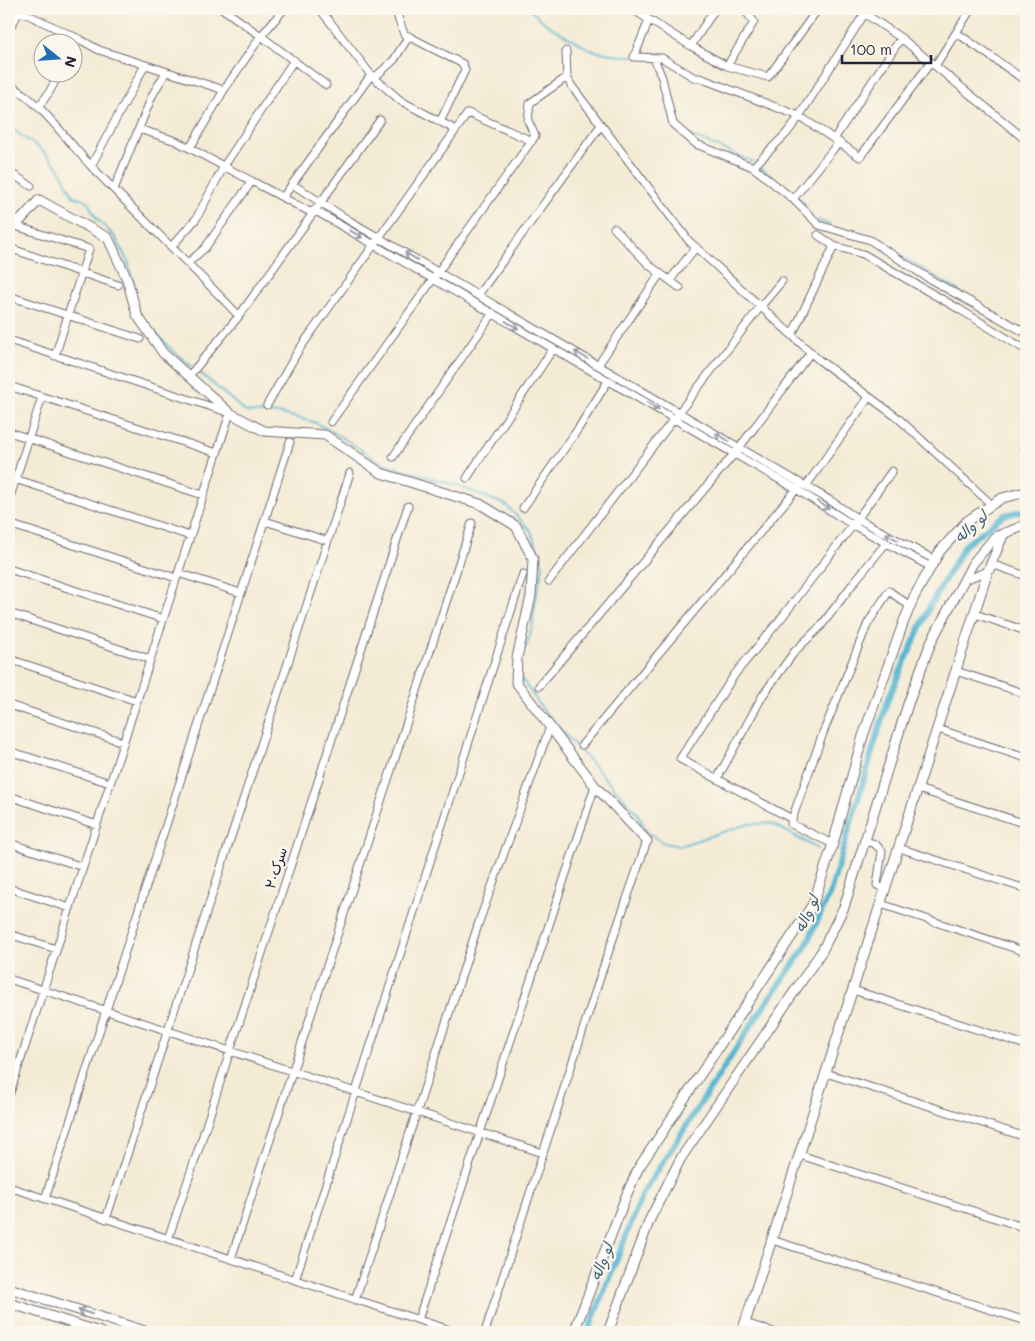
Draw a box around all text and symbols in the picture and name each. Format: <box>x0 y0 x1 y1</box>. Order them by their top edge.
north arrow <box>32 32 82 82</box>
scale bar <box>842 32 931 64</box>
text: 100 m <box>850 39 892 59</box>
text: N <box>60 54 82 70</box>
one-way arrow <box>349 230 363 240</box>
one-way arrow <box>404 250 418 260</box>
one-way arrow <box>505 320 519 330</box>
one-way arrow <box>575 350 589 360</box>
one-way arrow <box>645 402 659 412</box>
one-way arrow <box>715 432 729 442</box>
one-way arrow <box>816 501 830 511</box>
water label: لو واله <box>949 505 993 547</box>
one-way arrow <box>885 532 900 541</box>
street label: سرک۲۰ <box>260 845 291 891</box>
water label: لو واله <box>789 890 825 936</box>
water label: لو واله <box>585 1238 619 1284</box>
one-way arrow <box>78 1307 93 1316</box>

